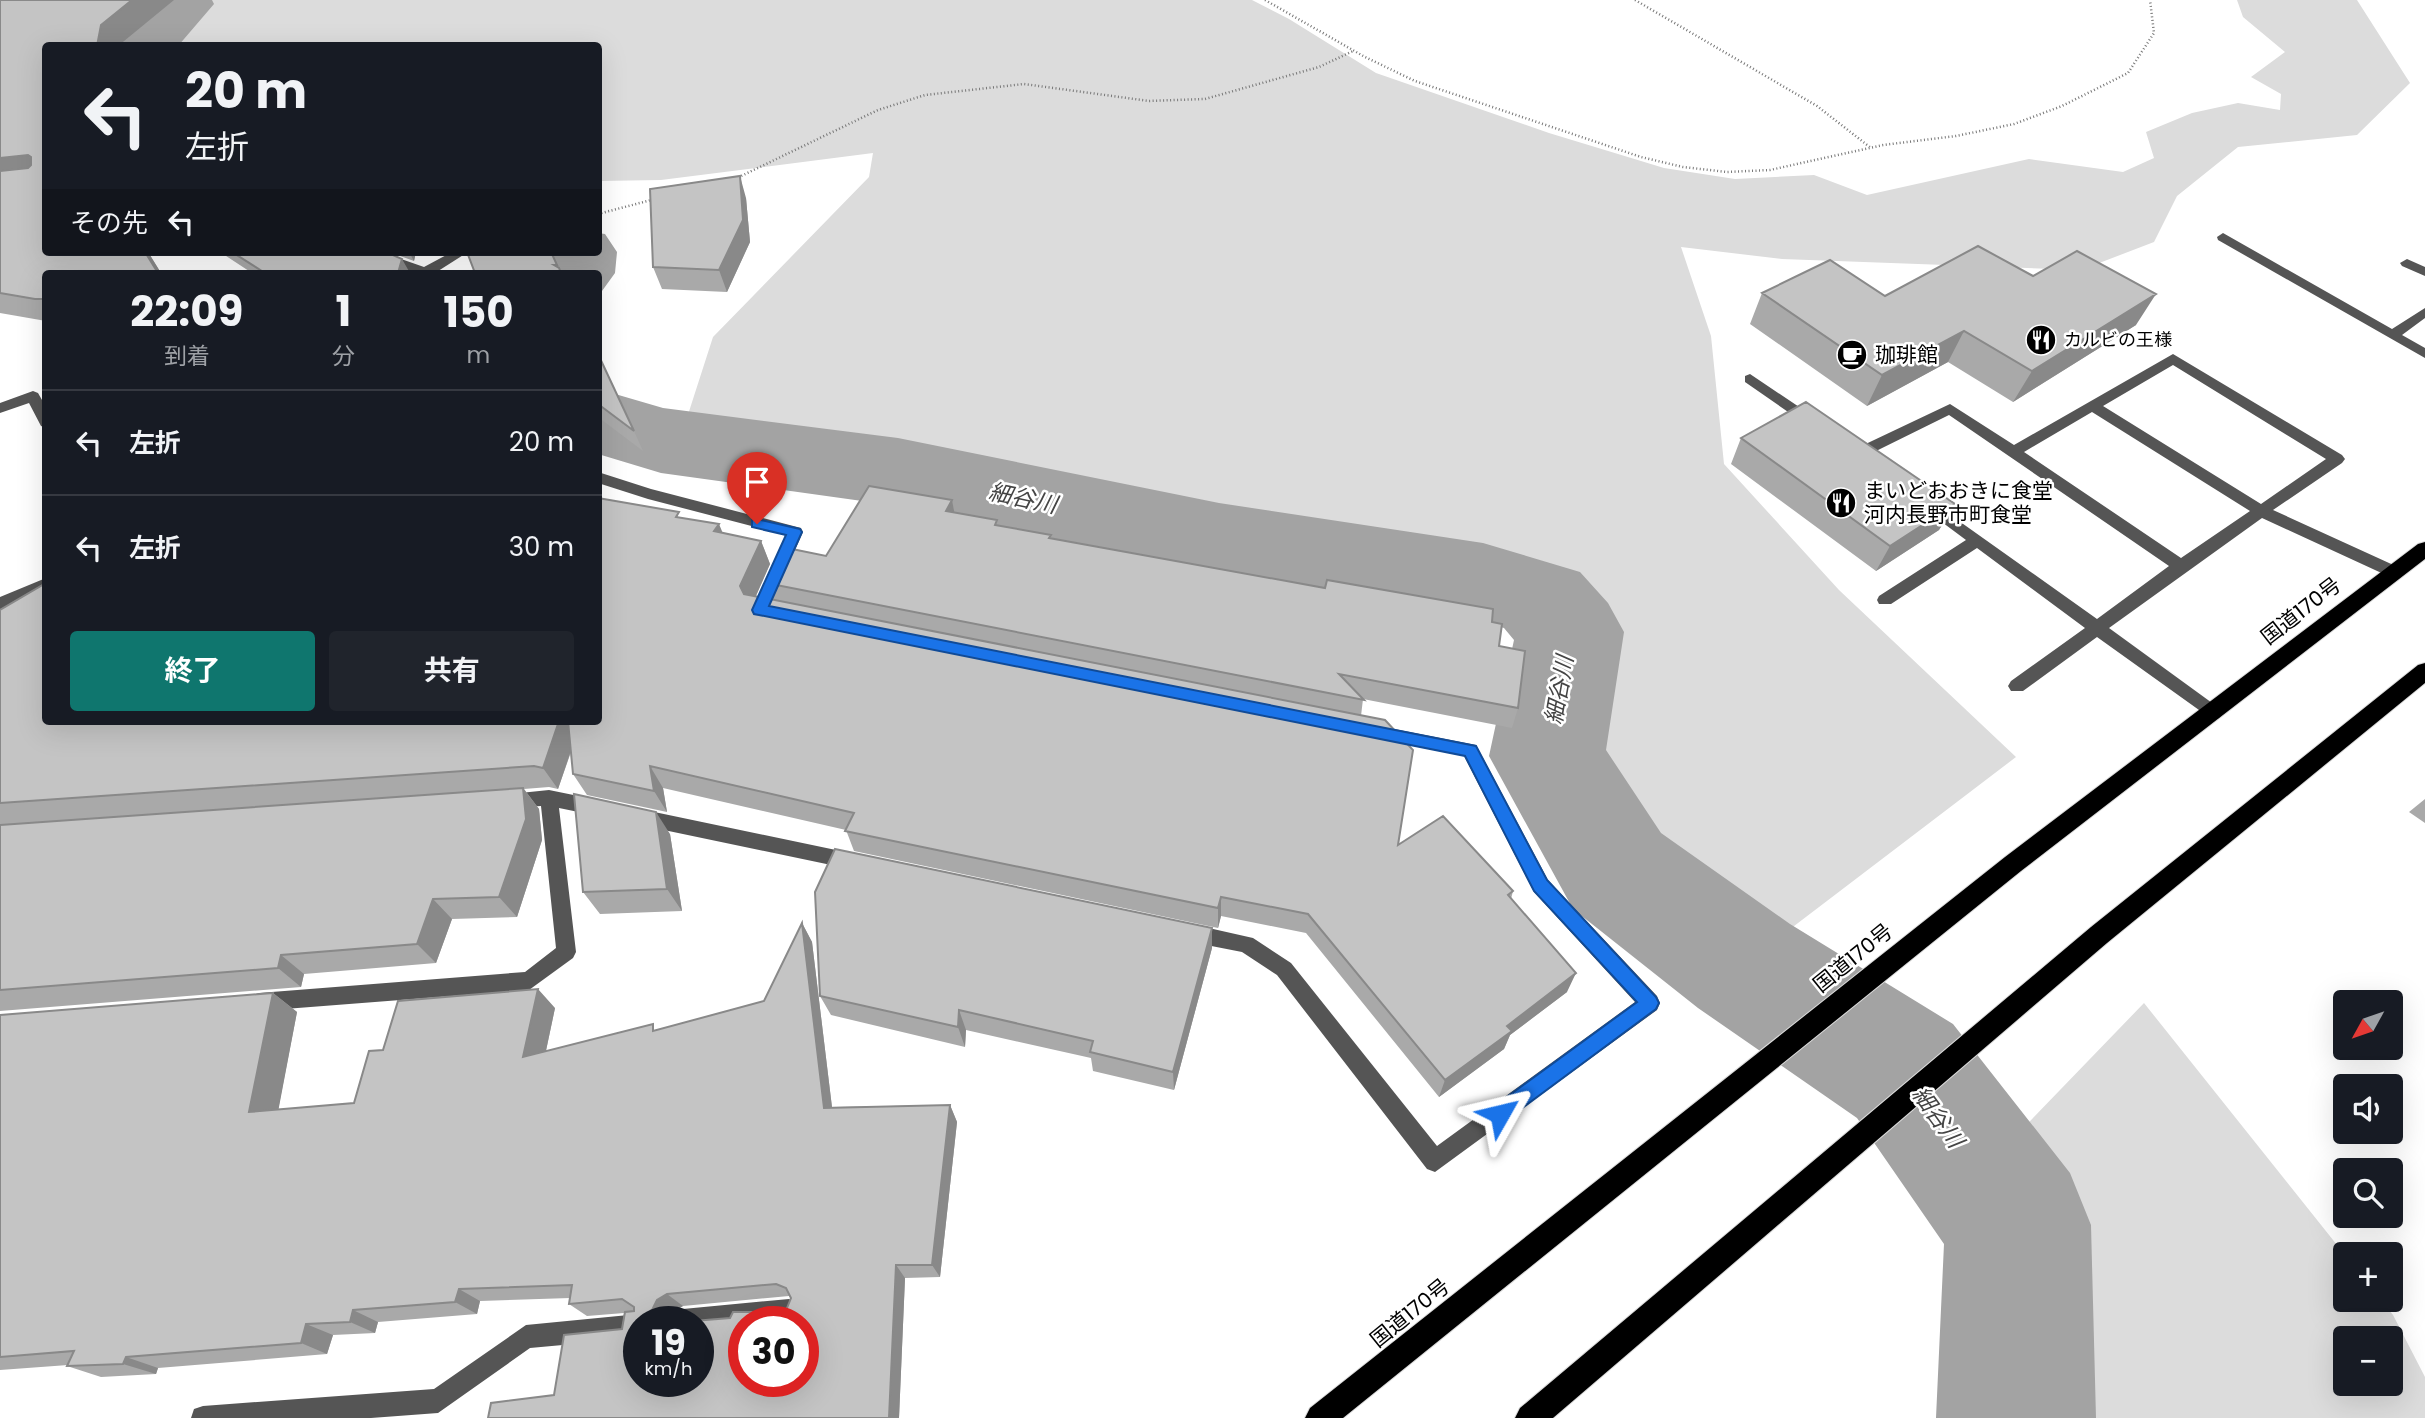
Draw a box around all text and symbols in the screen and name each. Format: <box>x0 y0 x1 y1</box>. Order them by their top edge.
text: 20 m <box>185 57 307 125</box>
icon: left <box>70 70 161 161</box>
text: 左折 <box>185 124 249 169</box>
icon: left <box>162 203 200 241</box>
text: その先 <box>70 205 148 241</box>
text: 22:09 <box>130 282 243 341</box>
text: 1 <box>335 282 351 341</box>
text: 150 <box>443 283 514 342</box>
restaurant icon: カルビの王様 <box>2024 323 2058 357</box>
place label: カルビの王様 <box>2064 327 2172 352</box>
cafe icon: 珈琲館 <box>1835 338 1869 372</box>
text: m <box>467 339 490 371</box>
text: 到着 <box>164 340 210 372</box>
text: 分 <box>332 340 355 372</box>
place label: 珈琲館 <box>1875 340 1938 369</box>
icon: left <box>70 424 108 462</box>
text: 20 m <box>509 424 574 460</box>
text: 左折 <box>129 425 181 461</box>
pin <box>727 452 787 524</box>
icon: arrive <box>738 463 776 501</box>
water label: 細谷川 <box>986 475 1063 521</box>
place label: まいどおおきに食堂 河内長野市町食堂 <box>1864 476 2053 529</box>
restaurant icon: まいどおおきに食堂 河内長野市町食堂 <box>1824 486 1858 520</box>
icon: left <box>70 529 108 567</box>
text: 30 m <box>509 529 574 565</box>
text: 左折 <box>129 530 181 566</box>
street label: 国道170号 <box>2255 570 2347 651</box>
button: 終了 <box>70 631 315 711</box>
button: 共有 <box>329 631 574 711</box>
water label: 細谷川 <box>1537 650 1581 727</box>
street label: 国道170号 <box>1807 917 1898 999</box>
north arrow <box>2333 990 2403 1060</box>
map controls <box>2333 990 2403 1396</box>
button: sound <box>2333 1074 2403 1144</box>
position arrow <box>1463 1077 1537 1151</box>
water label: 細谷川 <box>1905 1080 1973 1157</box>
button: search <box>2333 1158 2403 1228</box>
button: + <box>2333 1242 2403 1312</box>
street label: 国道170号 <box>1364 1272 1455 1354</box>
speed limit sign: 30 <box>728 1306 819 1397</box>
text: 19 <box>651 1318 686 1367</box>
button: − <box>2333 1326 2403 1396</box>
text: km/h <box>645 1356 692 1381</box>

